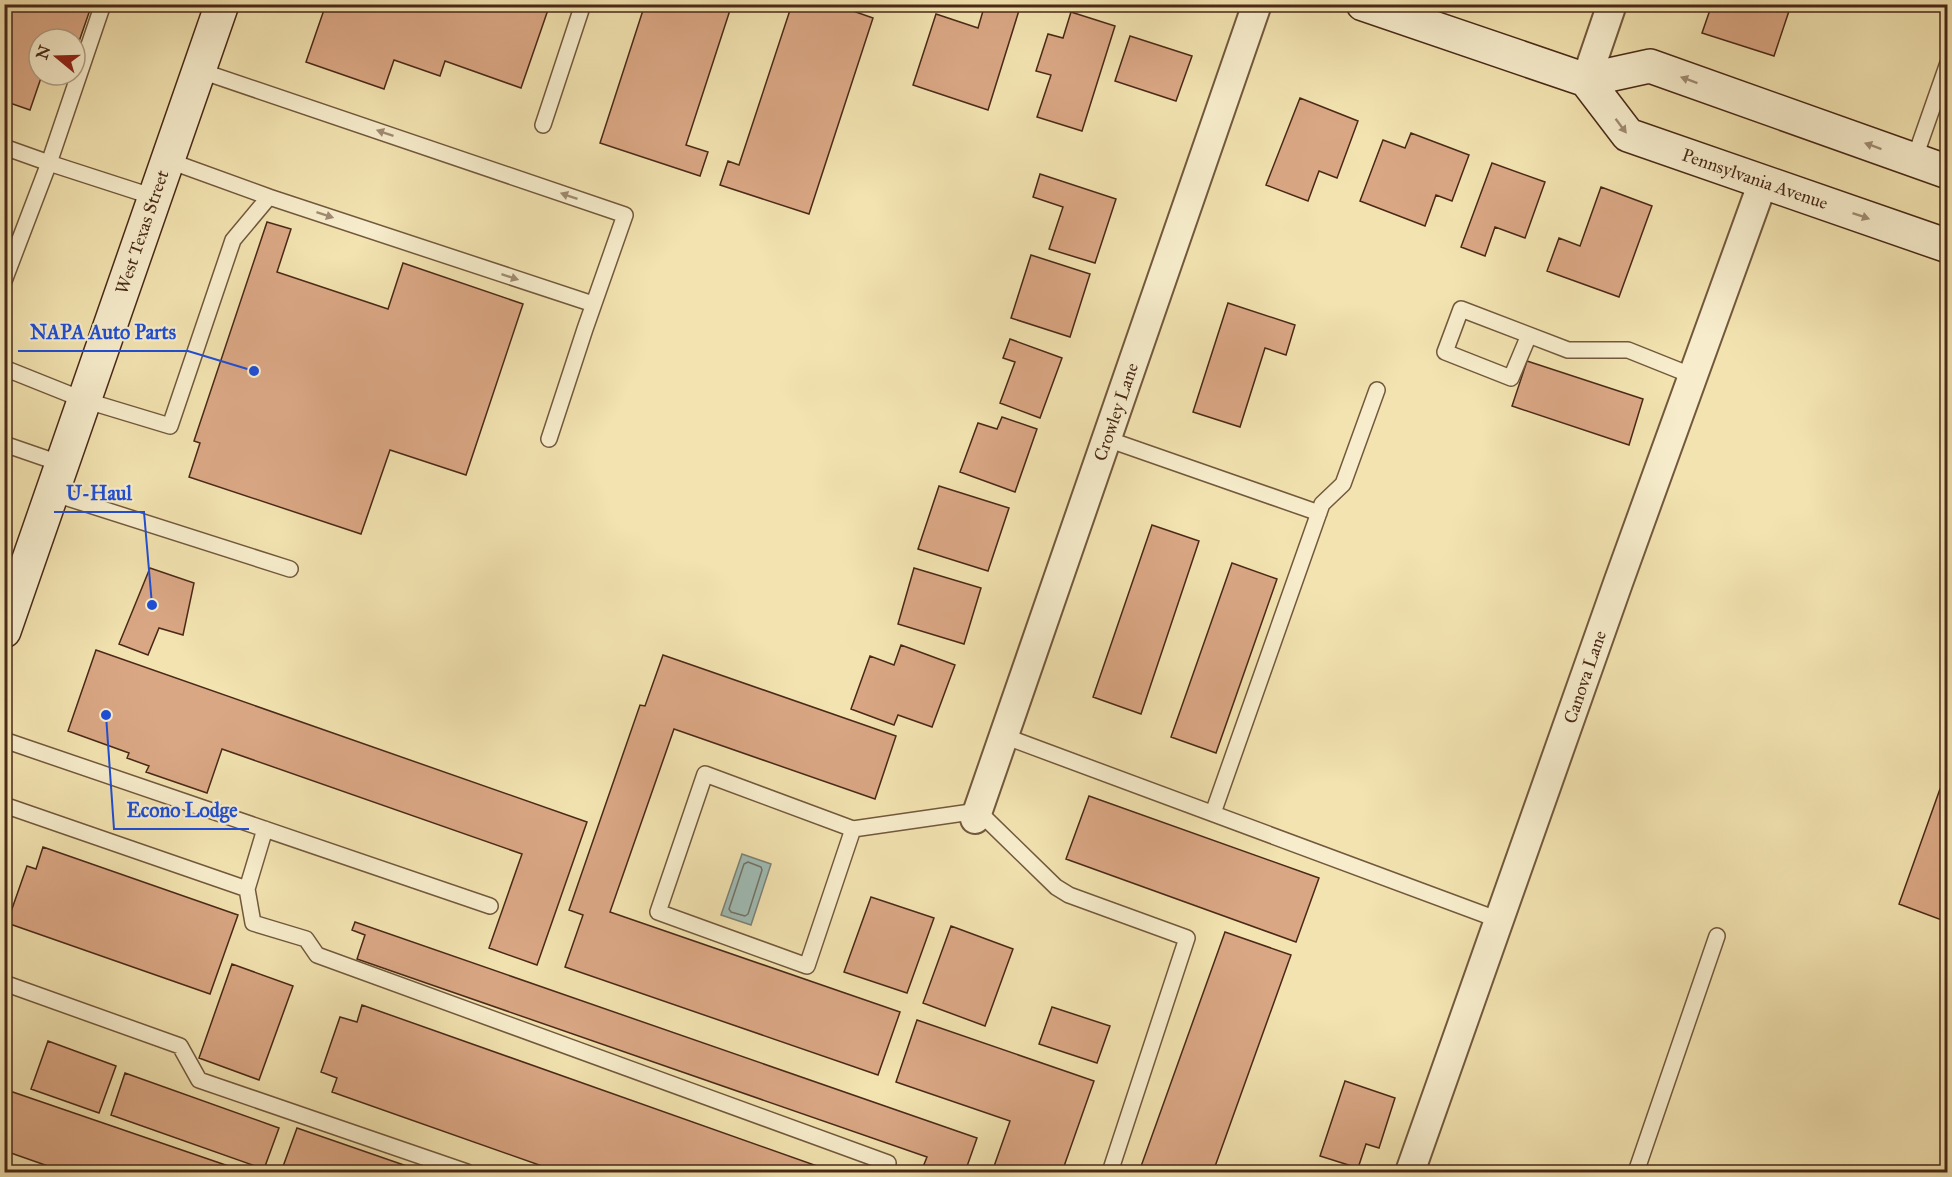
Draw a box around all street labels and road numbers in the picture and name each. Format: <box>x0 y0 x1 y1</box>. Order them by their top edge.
street label: Pennsylvania Avenue <box>1679 144 1831 214</box>
street label: West Texas Street <box>110 166 174 297</box>
street label: Crowley Lane <box>1089 360 1143 464</box>
street label: Canova Lane <box>1559 628 1611 726</box>

